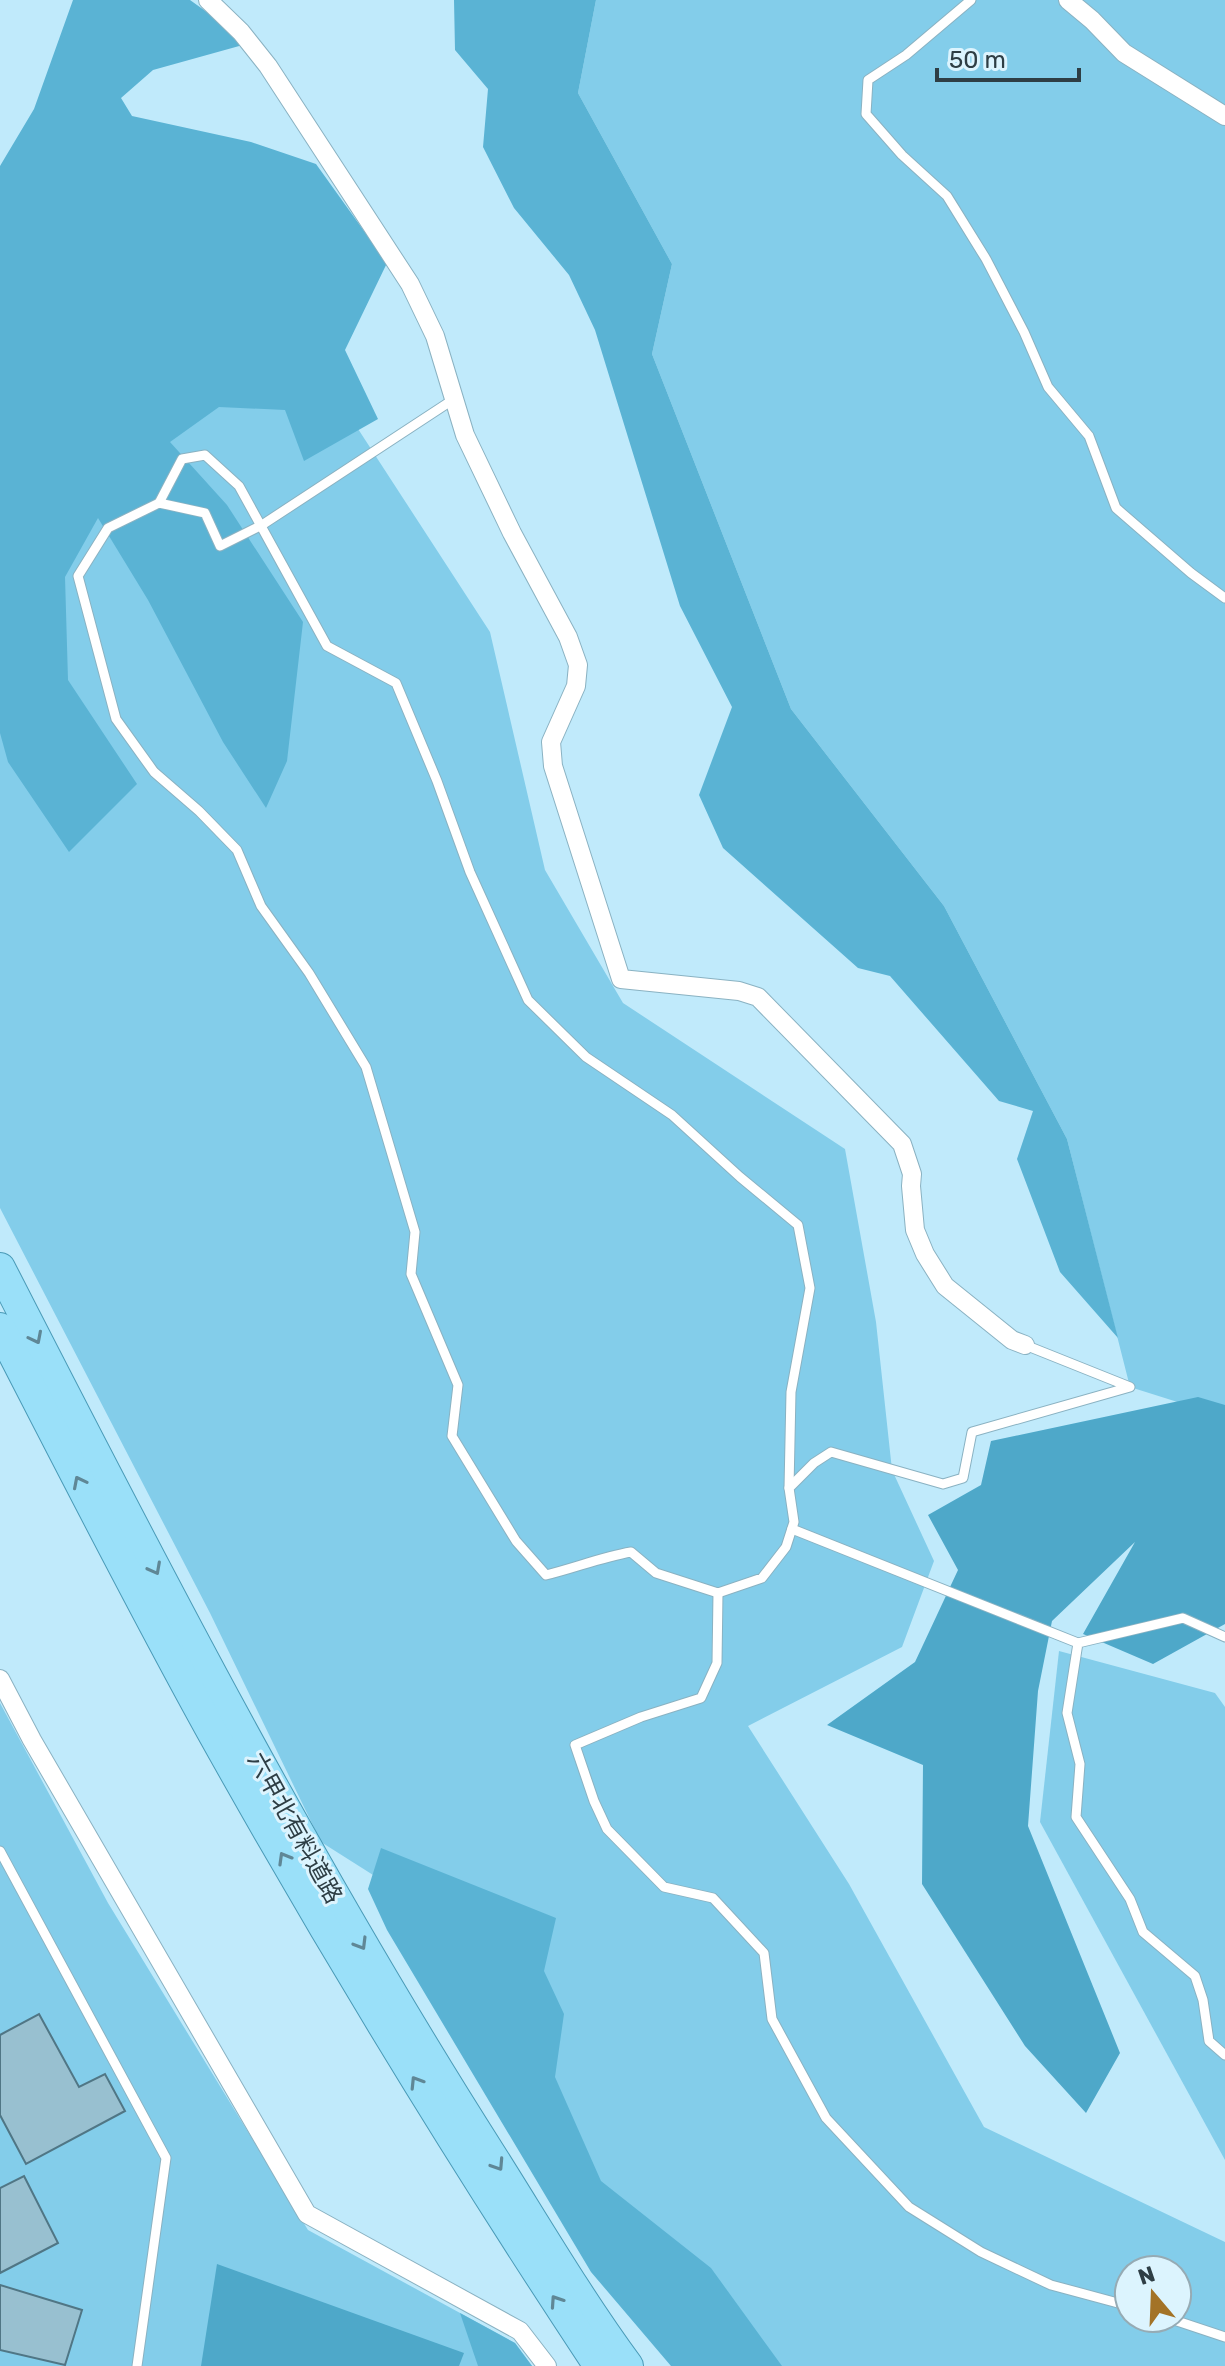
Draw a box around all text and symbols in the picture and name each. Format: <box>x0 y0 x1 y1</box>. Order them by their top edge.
scale bar <box>937 32 1079 82</box>
text: 50 m <box>949 46 1006 74</box>
one-way arrow <box>26 1329 41 1344</box>
one-way arrow <box>74 1476 89 1490</box>
one-way arrow <box>146 1560 161 1575</box>
street label: 六甲北有料道路 <box>242 1748 348 1908</box>
one-way arrow <box>278 1852 294 1866</box>
one-way arrow <box>351 1935 367 1950</box>
one-way arrow <box>410 2076 425 2091</box>
one-way arrow <box>488 2156 503 2171</box>
north arrow <box>1113 2254 1193 2334</box>
text: N <box>1135 2260 1159 2291</box>
one-way arrow <box>551 2295 566 2310</box>

